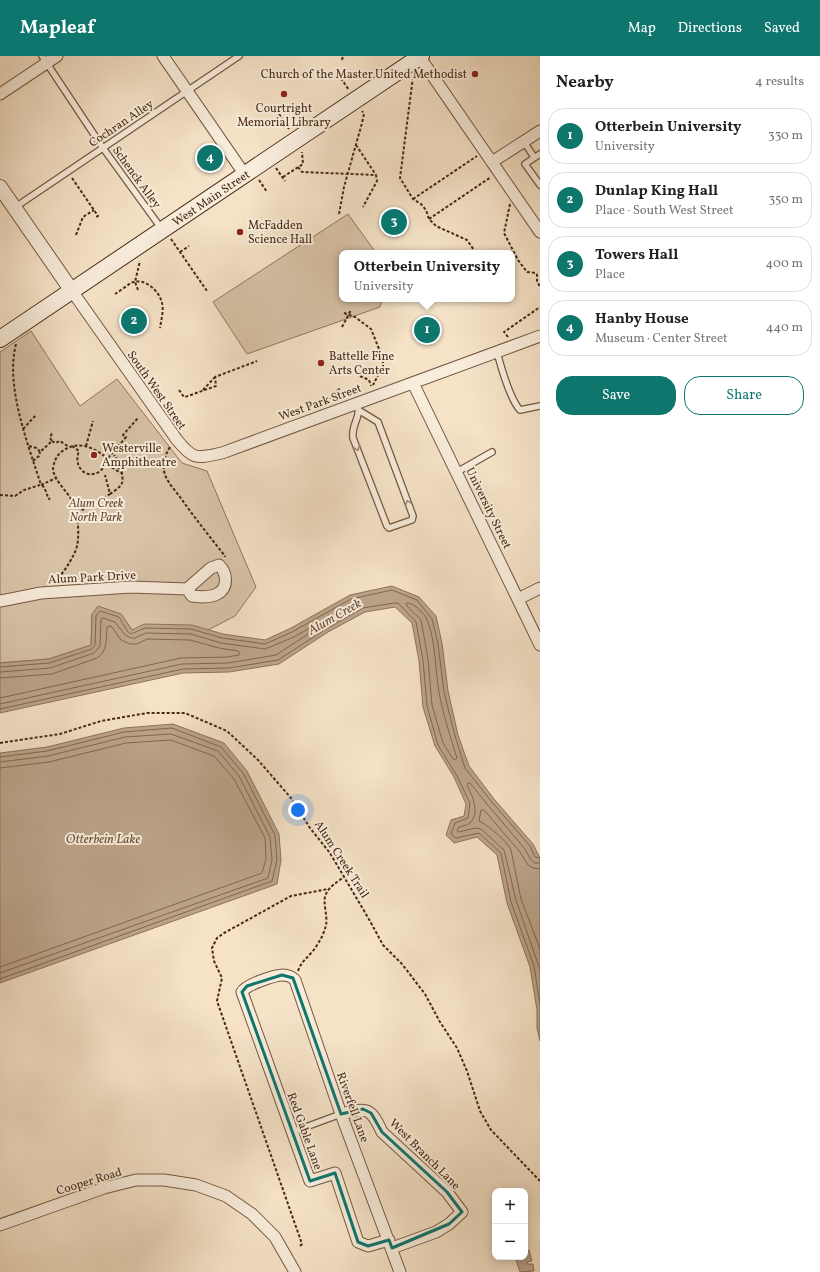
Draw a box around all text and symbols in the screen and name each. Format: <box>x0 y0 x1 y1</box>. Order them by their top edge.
text: Mapleaf <box>20 15 95 41</box>
text: Map <box>628 19 656 38</box>
text: Directions <box>678 19 742 38</box>
text: Saved <box>764 19 800 38</box>
place label: Church of the Master United Methodist <box>261 67 467 83</box>
marker: Church of the Master United Methodist <box>470 69 480 79</box>
text: Nearby <box>556 71 614 94</box>
text: 4 results <box>755 73 804 91</box>
marker: Courtright Memorial Library <box>279 89 289 99</box>
street label: Cochran Alley <box>86 96 157 151</box>
place label: Courtright Memorial Library <box>237 101 331 131</box>
text: Otterbein University <box>595 117 742 138</box>
text: 1 <box>567 127 573 145</box>
text: 330 m <box>768 127 803 145</box>
text: University <box>595 138 655 156</box>
street label: Schenck Alley <box>108 143 165 212</box>
pin: 4 <box>197 143 223 173</box>
street label: West Main Street <box>170 167 253 231</box>
text: Dunlap King Hall <box>595 181 718 202</box>
text: 2 <box>567 191 573 209</box>
text: 350 m <box>768 191 803 209</box>
text: Place · South West Street <box>595 202 734 220</box>
pin: 3 <box>381 207 407 237</box>
place label: McFadden Science Hall <box>248 218 313 248</box>
marker: McFadden Science Hall <box>235 227 245 237</box>
text: Towers Hall <box>595 245 678 266</box>
popup <box>339 250 515 302</box>
text: 3 <box>567 255 573 273</box>
text: 400 m <box>766 255 803 273</box>
text: Otterbein University <box>354 257 500 278</box>
text: Place <box>595 266 625 284</box>
text: University <box>354 278 414 296</box>
pin: 2 <box>121 306 147 336</box>
text: Hanby House <box>595 309 689 330</box>
pin: 1 <box>414 315 440 345</box>
text: 4 <box>566 319 574 337</box>
text: 440 m <box>766 319 803 337</box>
text: Museum · Center Street <box>595 330 728 348</box>
street label: South West Street <box>123 348 189 433</box>
place label: Battelle Fine Arts Center <box>329 349 395 379</box>
marker: Battelle Fine Arts Center <box>316 358 326 368</box>
button: Save <box>556 376 676 415</box>
button: Share <box>684 376 804 415</box>
street label: West Park Street <box>277 381 364 425</box>
place label: Westerville Amphitheatre <box>102 441 177 471</box>
one-way arrow <box>353 444 361 451</box>
marker: Westerville Amphitheatre <box>89 450 99 460</box>
street label: University Street <box>461 465 515 552</box>
park label: Alum Creek North Park <box>68 496 124 526</box>
one-way arrow <box>405 499 413 506</box>
street label: Alum Park Drive <box>48 568 137 588</box>
water label: Alum Creek <box>304 595 365 641</box>
your location <box>288 800 308 820</box>
street label: Alum Creek Trail <box>310 818 372 902</box>
water label: Otterbein Lake <box>66 831 140 849</box>
street label: Riverfell Lane <box>332 1070 372 1145</box>
street label: Red Gable Lane <box>283 1090 326 1173</box>
street label: West Branch Lane <box>385 1116 464 1194</box>
street label: Cooper Road <box>55 1164 124 1200</box>
map controls <box>492 1188 528 1260</box>
button: + <box>492 1188 528 1224</box>
button: − <box>492 1224 528 1260</box>

